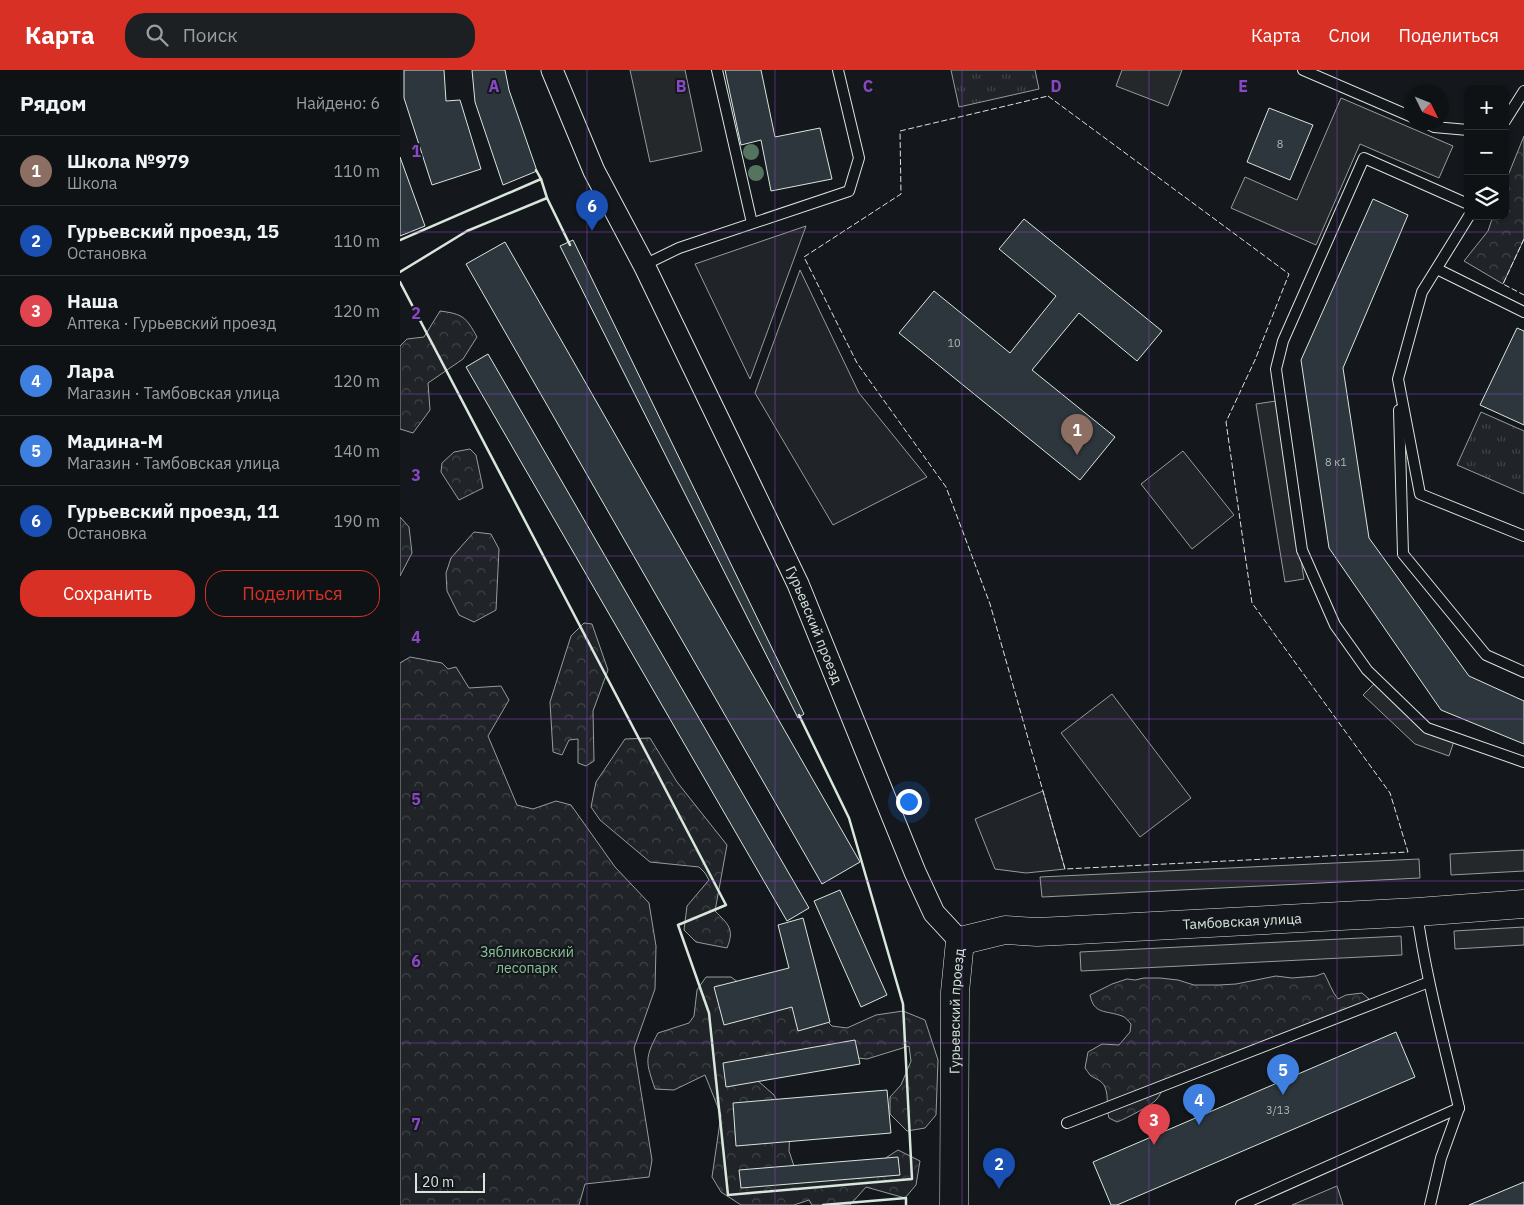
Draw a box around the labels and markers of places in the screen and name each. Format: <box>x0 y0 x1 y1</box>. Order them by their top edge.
pin: 6 <box>576 190 608 231</box>
pin: 1 <box>1061 414 1093 455</box>
pin: 5 <box>1267 1054 1299 1095</box>
pin: 4 <box>1183 1084 1215 1125</box>
pin: 3 <box>1138 1104 1170 1145</box>
pin: 2 <box>983 1148 1015 1189</box>

